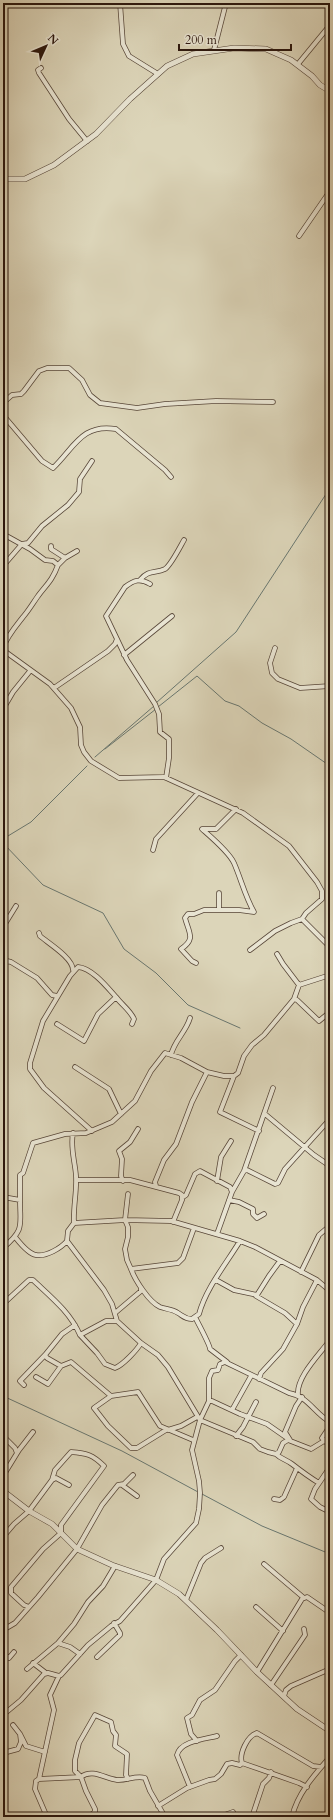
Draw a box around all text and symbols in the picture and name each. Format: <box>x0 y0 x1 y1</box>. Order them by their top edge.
north arrow <box>26 26 66 66</box>
scale bar <box>179 26 291 52</box>
text: N <box>44 31 62 48</box>
text: 200 m <box>185 32 218 48</box>

